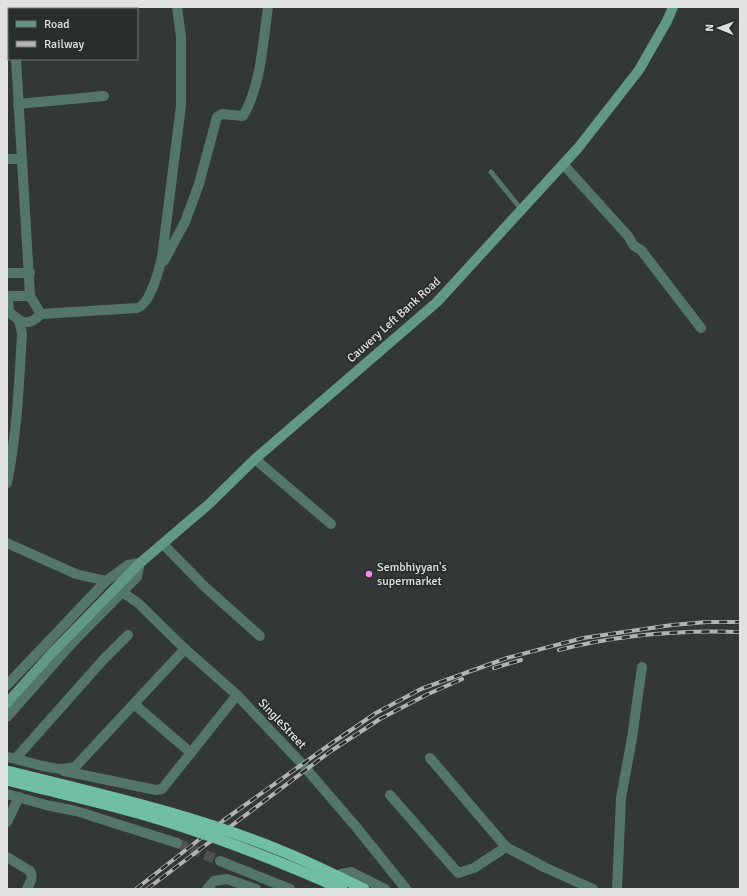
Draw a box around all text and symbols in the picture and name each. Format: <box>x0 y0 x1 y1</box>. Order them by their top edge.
legend <box>8 8 138 60</box>
north arrow <box>699 8 739 48</box>
text: Road <box>44 17 70 32</box>
text: N <box>703 24 716 32</box>
text: Railway <box>44 37 84 52</box>
street label: Cauvery Left Bank Road <box>344 274 444 366</box>
place label: Sembhiyyan's supermarket <box>377 560 447 589</box>
marker: Sembhiyyan's supermarket <box>364 569 374 579</box>
street label: SingleStreet <box>255 696 309 752</box>

